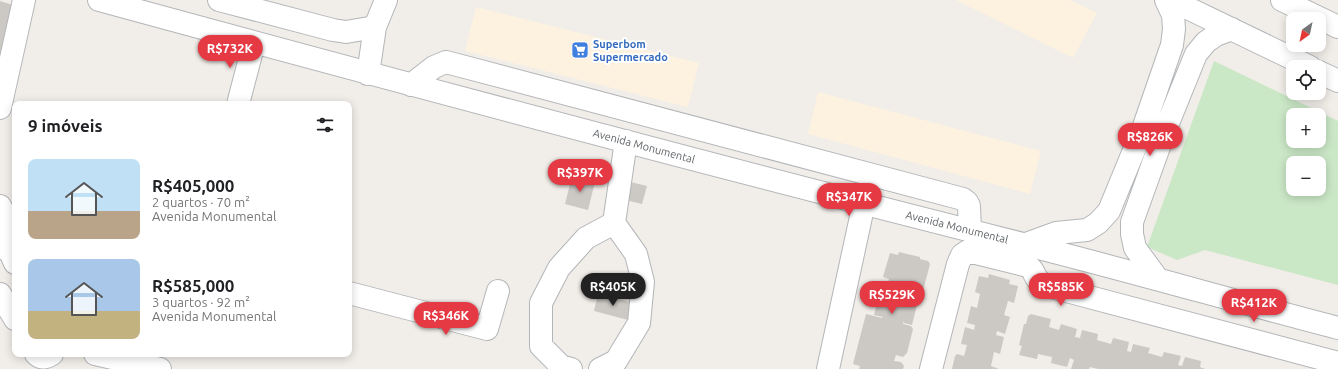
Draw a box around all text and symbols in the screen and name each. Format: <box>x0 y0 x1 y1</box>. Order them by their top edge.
north arrow <box>1286 12 1326 52</box>
map controls <box>1286 12 1326 196</box>
pin: R$732K <box>197 35 263 69</box>
place label: Superbom Supermercado <box>593 38 668 63</box>
supermarket icon: Superbom Supermercado <box>570 40 590 60</box>
text: R$732K <box>207 41 253 55</box>
button: locate <box>1286 60 1326 100</box>
button: + <box>1286 108 1326 148</box>
icon: filters <box>314 114 336 136</box>
text: 9 imóveis <box>28 116 103 135</box>
pin: R$826K <box>1117 123 1183 157</box>
street label: Avenida Monumental <box>592 127 696 165</box>
text: R$826K <box>1127 129 1173 143</box>
button: − <box>1286 156 1326 196</box>
pin: R$397K <box>547 159 613 193</box>
text: R$397K <box>557 165 603 179</box>
icon: home <box>60 175 108 223</box>
text: R$405,000 <box>152 176 234 195</box>
pin: R$347K <box>816 183 882 217</box>
text: R$347K <box>826 189 872 203</box>
text: 2 quartos · 70 m² <box>152 195 250 209</box>
street label: Avenida Monumental <box>904 208 1010 246</box>
text: Avenida Monumental <box>152 209 276 223</box>
pin: R$405K <box>580 273 646 307</box>
pin: R$585K <box>1028 273 1094 307</box>
icon: home <box>60 275 108 323</box>
text: R$585,000 <box>152 276 234 295</box>
text: R$405K <box>590 279 636 293</box>
text: R$585K <box>1038 279 1084 293</box>
pin: R$529K <box>859 281 925 315</box>
text: R$529K <box>869 287 915 301</box>
pin: R$412K <box>1221 289 1287 323</box>
text: 3 quartos · 92 m² <box>152 295 250 309</box>
text: R$412K <box>1231 295 1277 309</box>
pin: R$346K <box>413 302 479 336</box>
text: R$346K <box>423 308 469 322</box>
text: Avenida Monumental <box>152 309 276 323</box>

